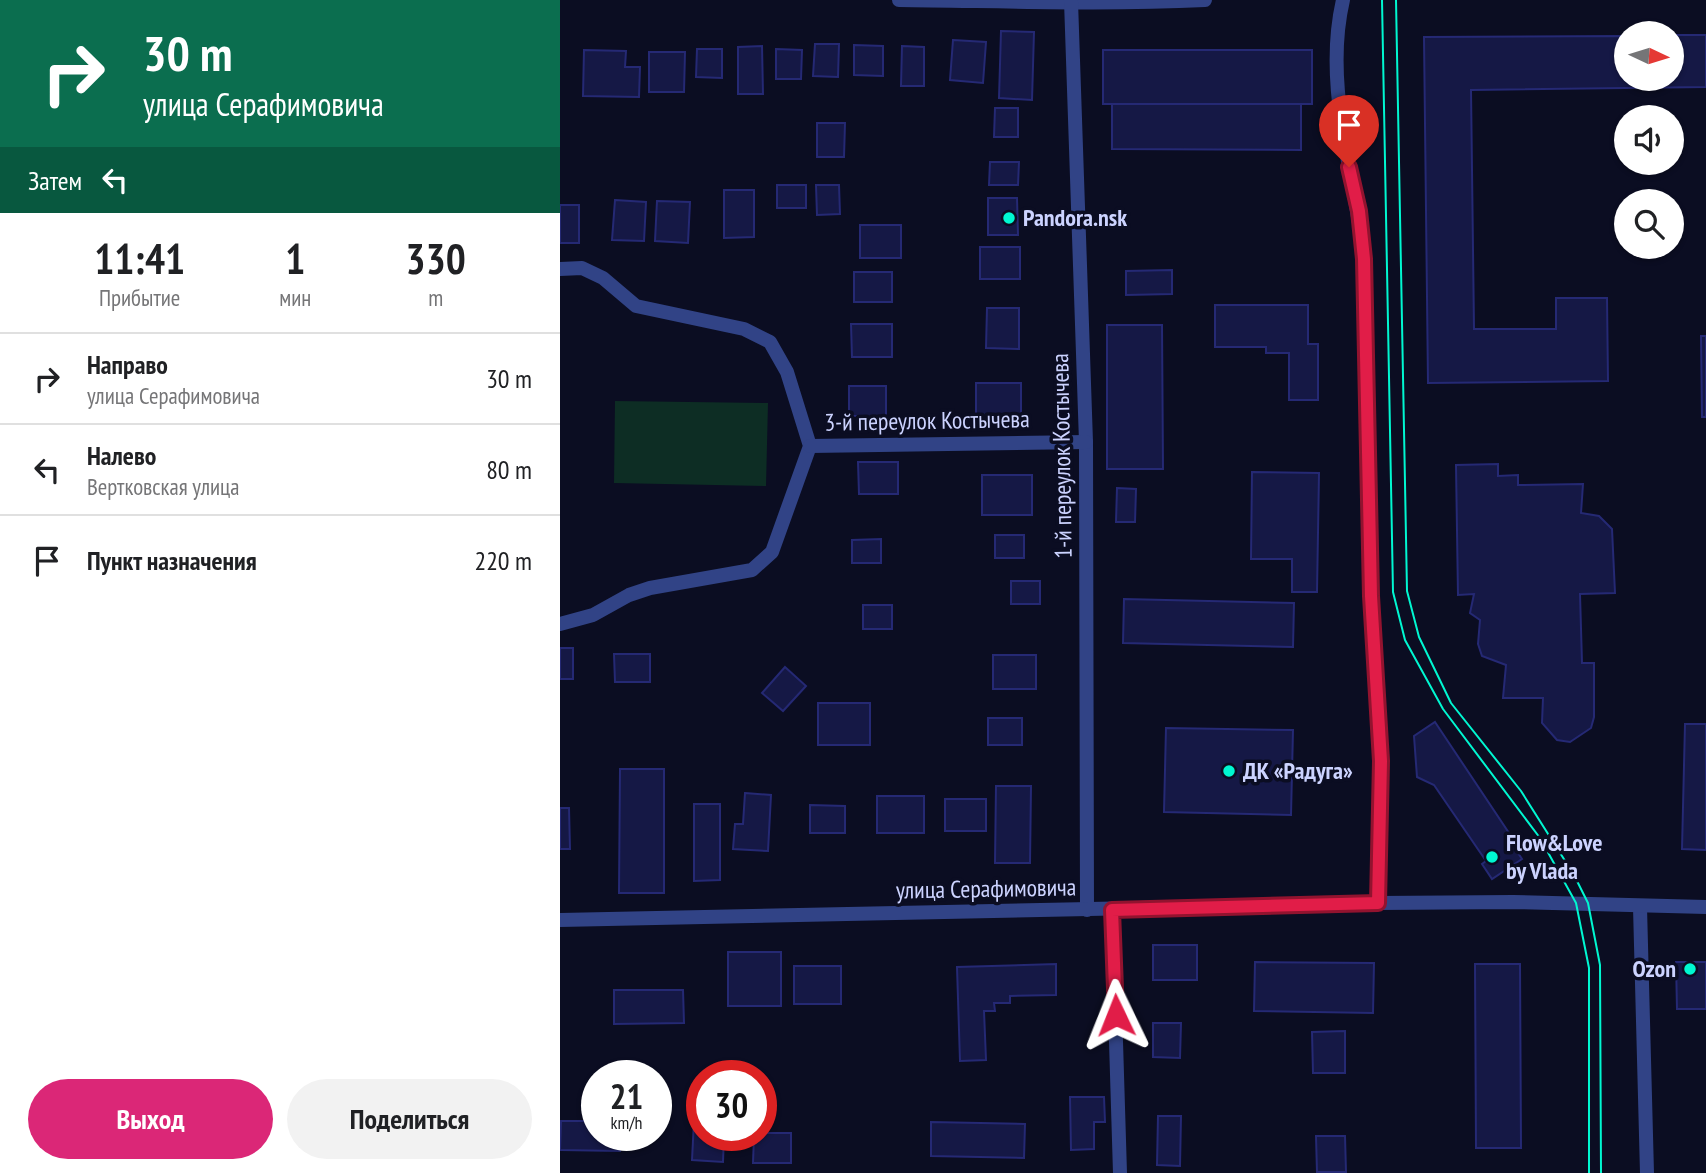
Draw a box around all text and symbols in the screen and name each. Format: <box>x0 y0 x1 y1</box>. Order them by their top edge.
text: 30 m <box>143 21 232 85</box>
north arrow <box>1614 21 1684 91</box>
map controls <box>1614 21 1684 259</box>
icon: right <box>28 28 119 119</box>
text: улица Серафимовича <box>143 83 384 125</box>
pin <box>1319 95 1379 167</box>
button: sound <box>1614 105 1684 175</box>
icon: arrive <box>1330 106 1368 144</box>
icon: left <box>96 161 134 199</box>
text: Затем <box>28 164 82 197</box>
button: search <box>1614 189 1684 259</box>
place label: Pandora.nsk <box>1023 202 1127 233</box>
marker: Pandora.nsk <box>1001 210 1017 226</box>
text: 11:41 <box>94 231 185 286</box>
text: 1 <box>285 231 305 286</box>
text: 330 <box>406 231 466 286</box>
text: Прибытие <box>99 283 180 312</box>
text: мин <box>279 283 311 312</box>
text: m <box>428 283 443 312</box>
text: Направо <box>87 348 168 381</box>
street label: 1-й переулок Костычева <box>1044 353 1079 559</box>
icon: right <box>28 360 66 398</box>
text: 30 m <box>486 362 532 395</box>
text: улица Серафимовича <box>87 381 260 410</box>
street label: 3-й переулок Костычева <box>824 403 1030 438</box>
text: Налево <box>87 439 156 472</box>
icon: left <box>28 451 66 489</box>
text: 80 m <box>486 453 532 486</box>
text: Вертковская улица <box>87 472 239 501</box>
icon: arrive <box>28 542 66 580</box>
text: Пункт назначения <box>87 544 257 577</box>
text: 220 m <box>474 544 532 577</box>
place label: ДК «Радуга» <box>1243 755 1353 786</box>
marker: ДК «Радуга» <box>1221 763 1237 779</box>
place label: Flow&Love by Vlada <box>1506 827 1603 886</box>
marker: Flow&Love by Vlada <box>1484 849 1500 865</box>
street label: улица Серафимовича <box>895 871 1077 906</box>
place label: Ozon <box>1633 953 1676 984</box>
marker: Ozon <box>1682 961 1698 977</box>
position arrow <box>1079 978 1153 1052</box>
speed limit sign: 30 <box>686 1060 777 1151</box>
text: 21 <box>610 1073 643 1119</box>
button: Выход <box>28 1079 273 1159</box>
button: Поделиться <box>287 1079 532 1159</box>
text: km/h <box>611 1111 642 1134</box>

